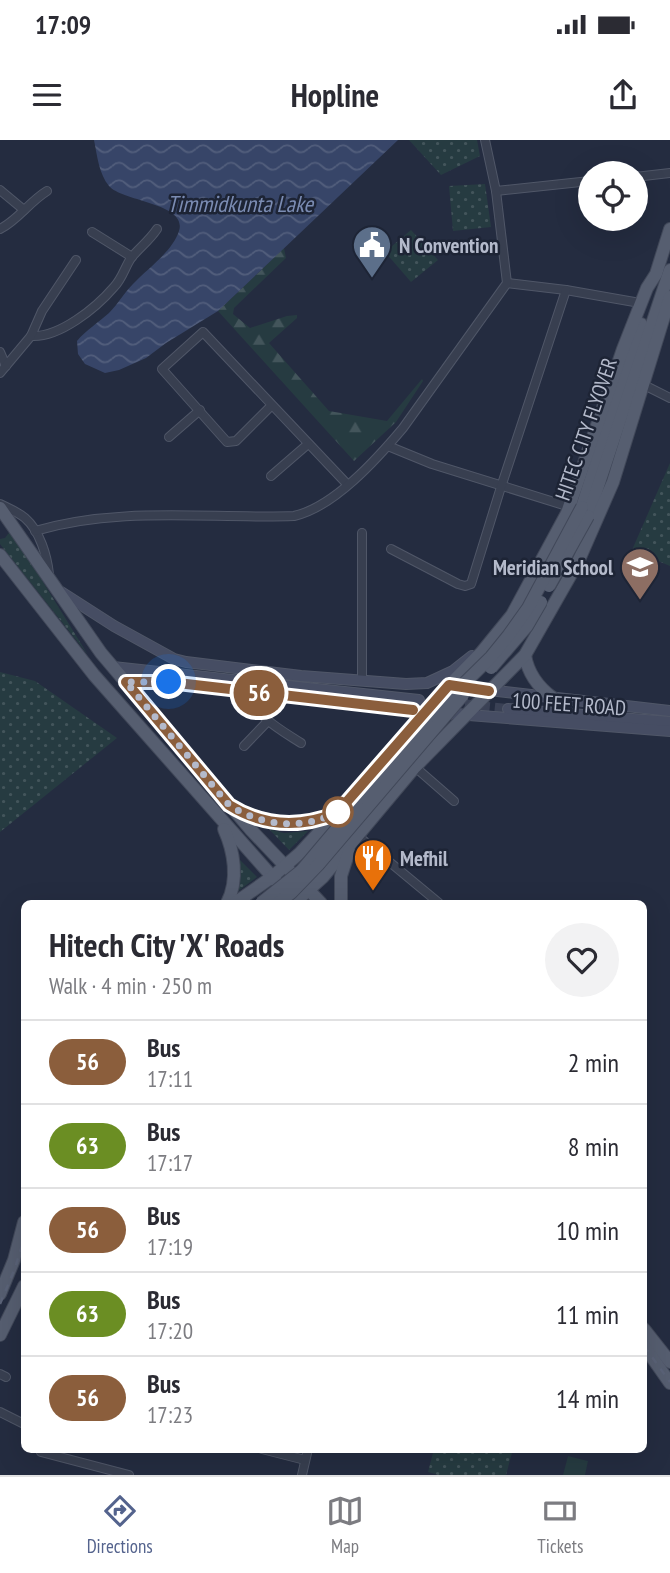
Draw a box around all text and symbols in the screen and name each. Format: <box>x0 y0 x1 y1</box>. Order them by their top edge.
text: 17:09 <box>35 8 91 41</box>
text: Hopline <box>291 74 379 116</box>
icon: menu <box>28 76 66 114</box>
icon: share <box>604 76 642 114</box>
map controls <box>578 161 648 231</box>
button: locate <box>578 161 648 231</box>
water label: Timmidkunta Lake <box>167 189 315 218</box>
public building icon: N Convention <box>351 224 393 279</box>
place label: N Convention <box>399 232 498 259</box>
street label: HITEC CITY FLYOVER <box>549 354 623 504</box>
school or university icon: Meridian School <box>619 546 661 601</box>
place label: Meridian School <box>493 554 614 581</box>
your location <box>151 664 186 699</box>
line badge: 56 <box>228 670 290 716</box>
text: 56 <box>248 677 270 708</box>
street label: 100 FEET ROAD <box>511 687 627 721</box>
unlabelled marker <box>323 797 353 827</box>
restaurant icon: Mefhil <box>352 837 394 892</box>
place label: Mefhil <box>400 845 449 872</box>
text: Hitech City 'X' Roads <box>49 923 284 966</box>
button: heart <box>545 923 619 997</box>
text: Walk · 4 min · 250 m <box>49 971 212 1000</box>
text: Bus <box>147 1031 180 1064</box>
text: 56 <box>76 1046 99 1077</box>
text: 2 min <box>568 1046 619 1079</box>
text: 17:11 <box>147 1064 193 1093</box>
text: Bus <box>147 1115 180 1148</box>
text: 63 <box>76 1130 99 1161</box>
text: 8 min <box>568 1130 619 1163</box>
text: 17:17 <box>147 1148 193 1177</box>
text: Bus <box>147 1199 180 1232</box>
text: 56 <box>76 1214 99 1245</box>
text: 10 min <box>556 1214 619 1247</box>
text: 17:19 <box>147 1232 193 1261</box>
text: Bus <box>147 1283 180 1316</box>
text: 63 <box>76 1298 99 1329</box>
text: 11 min <box>556 1298 619 1331</box>
text: 17:20 <box>147 1316 193 1345</box>
text: Bus <box>147 1367 180 1400</box>
text: 56 <box>76 1382 99 1413</box>
text: 14 min <box>556 1382 619 1415</box>
text: 17:23 <box>147 1400 193 1429</box>
tab: Directions <box>87 1492 153 1558</box>
tab: Map <box>326 1492 364 1558</box>
tab: Tickets <box>537 1492 583 1558</box>

